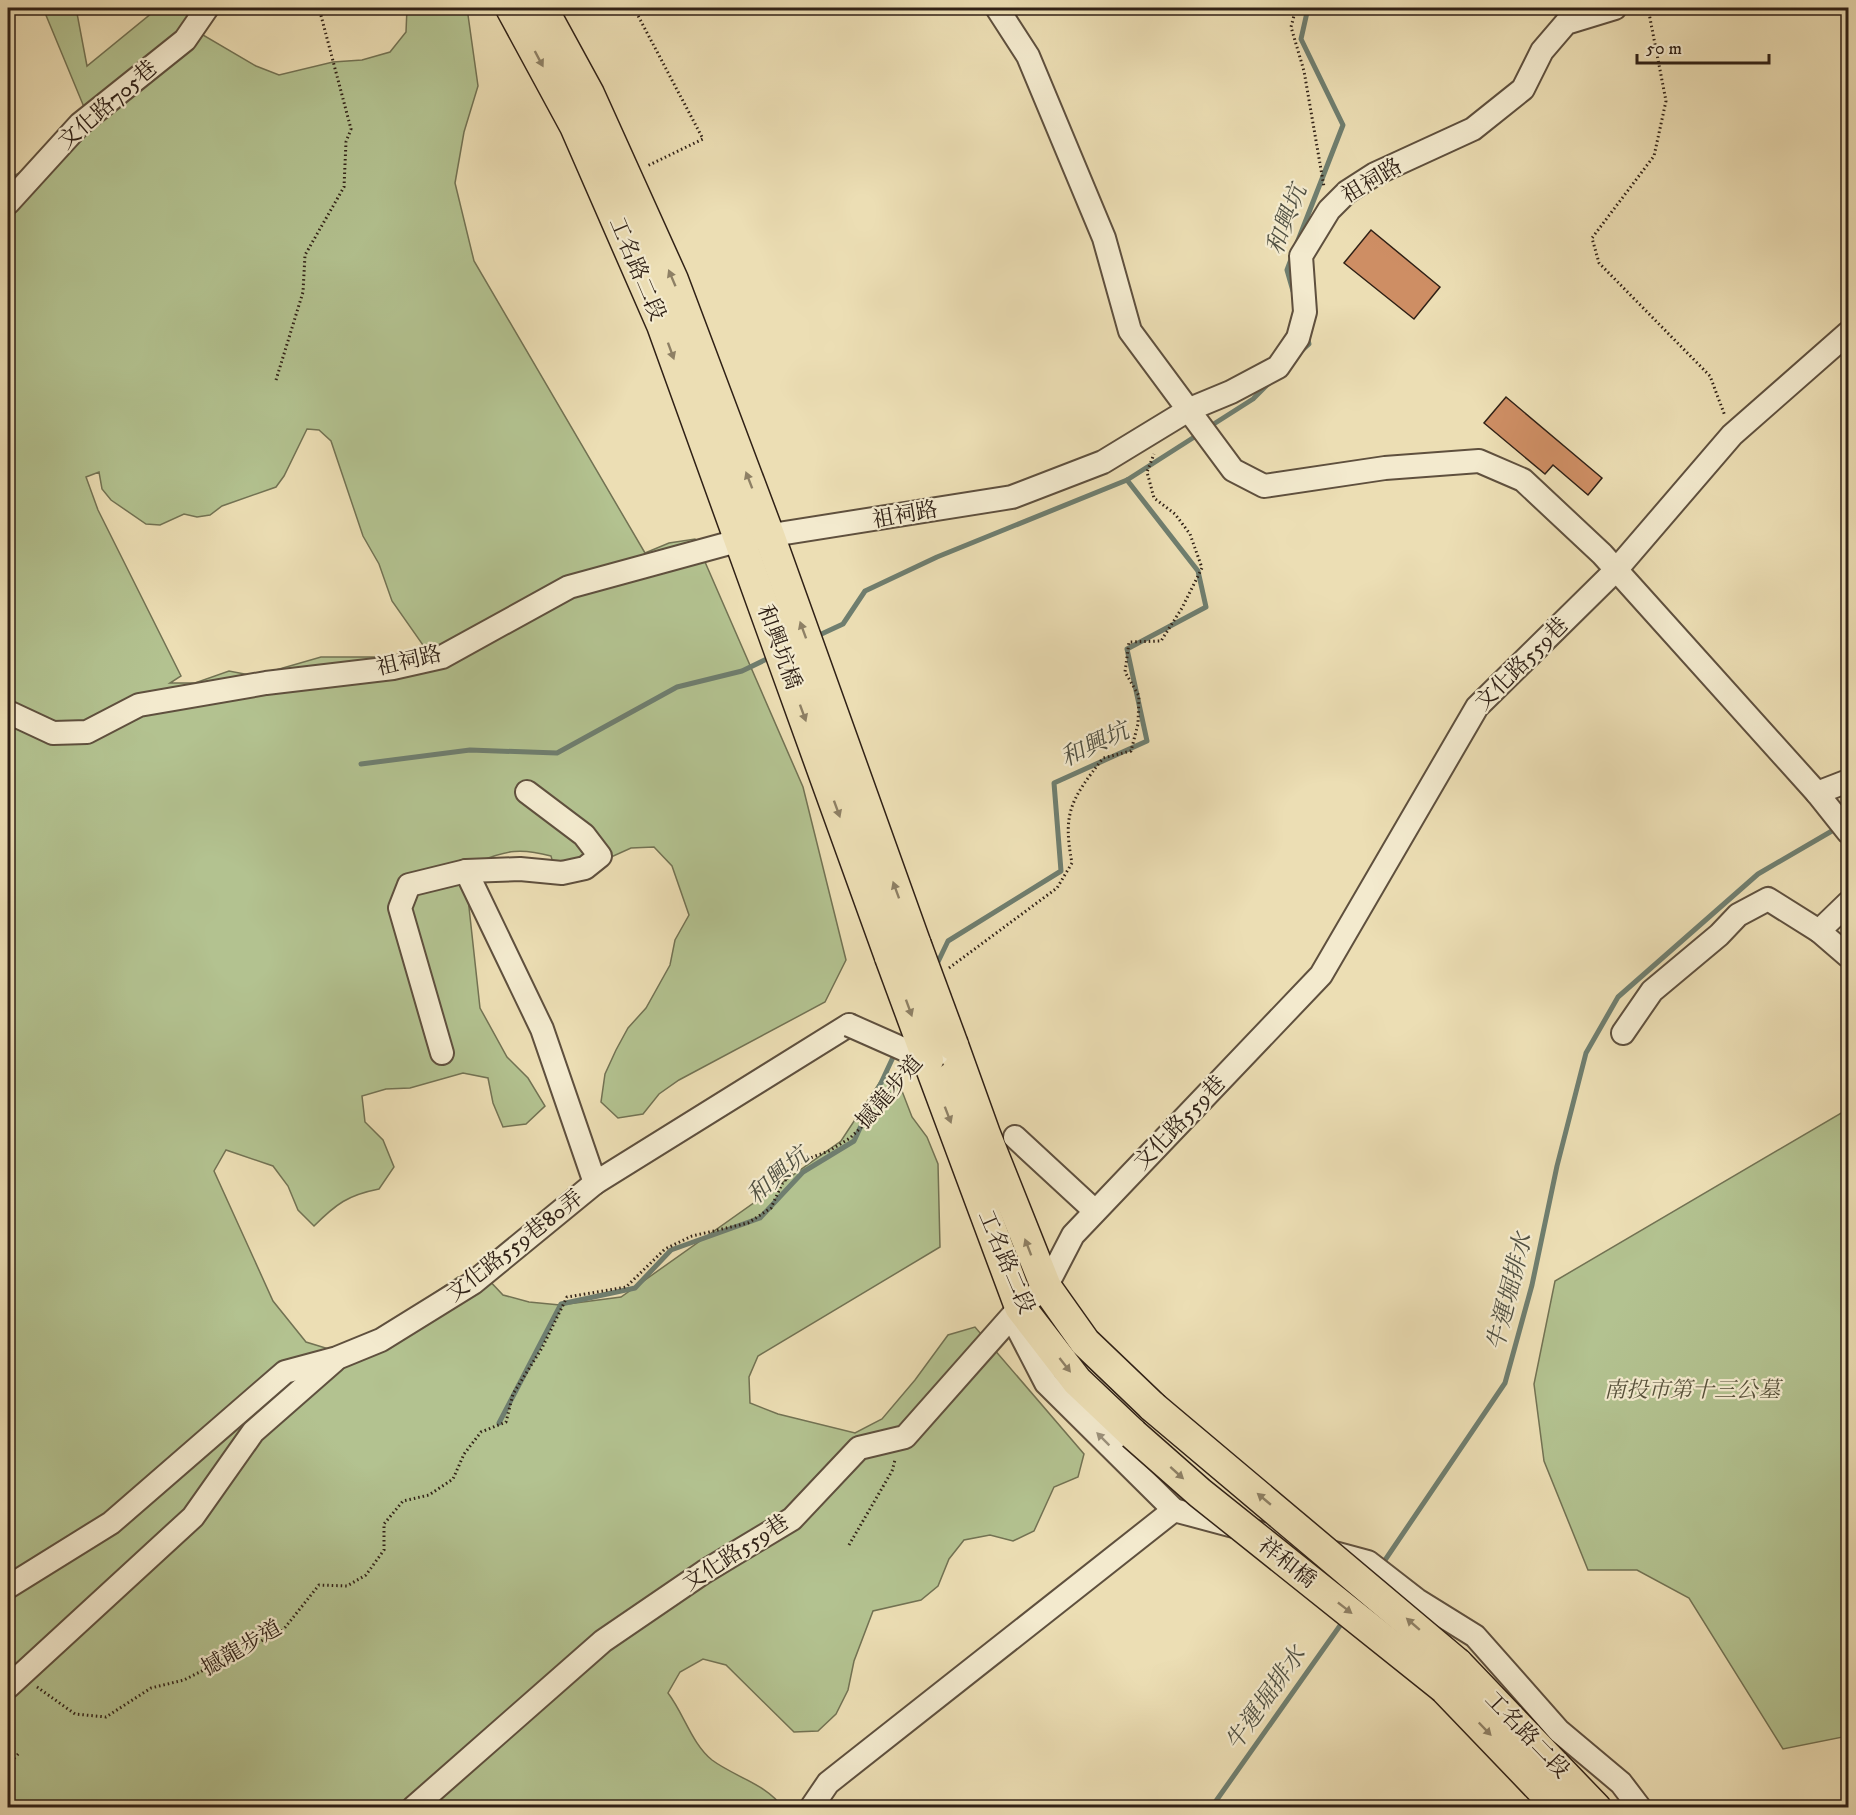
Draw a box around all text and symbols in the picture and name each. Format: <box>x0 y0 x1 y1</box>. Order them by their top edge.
scale bar <box>1637 27 1769 65</box>
text: 50 m <box>1646 38 1682 60</box>
one-way arrow <box>534 51 544 68</box>
street label: 文化路705巷 <box>53 55 163 155</box>
street label: 祖祠路 <box>1337 152 1407 210</box>
water label: 和興坑 <box>1260 177 1315 259</box>
street label: 工名路二段 <box>603 213 671 325</box>
one-way arrow <box>666 269 676 287</box>
one-way arrow <box>667 342 677 360</box>
one-way arrow <box>743 471 753 489</box>
street label: 祖祠路 <box>870 496 940 534</box>
street label: 和興坑橋 <box>751 601 807 693</box>
street label: 文化路559巷 <box>1470 612 1574 716</box>
one-way arrow <box>798 621 808 639</box>
street label: 祖祠路 <box>374 640 444 682</box>
one-way arrow <box>798 705 808 723</box>
water label: 和興坑 <box>1056 715 1138 774</box>
one-way arrow <box>833 800 843 818</box>
one-way arrow <box>890 881 900 899</box>
one-way arrow <box>904 1000 914 1018</box>
street label: 撼龍步道 <box>851 1050 929 1134</box>
street label: 文化路559巷 <box>1128 1070 1232 1176</box>
one-way arrow <box>944 1106 953 1124</box>
water label: 和興坑 <box>741 1138 818 1211</box>
street label: 文化路559巷80弄 <box>441 1184 589 1308</box>
street label: 工名路二段 <box>972 1206 1040 1318</box>
water label: 牛運堀排水 <box>1481 1228 1540 1354</box>
one-way arrow <box>1023 1238 1033 1256</box>
one-way arrow <box>1059 1357 1071 1373</box>
park label: 南投市第十三公墓 <box>1604 1377 1784 1404</box>
one-way arrow <box>1096 1432 1110 1446</box>
one-way arrow <box>1169 1466 1184 1480</box>
one-way arrow <box>1256 1493 1271 1506</box>
street label: 文化路559巷 <box>678 1509 794 1597</box>
street label: 祥和橋 <box>1253 1532 1321 1594</box>
one-way arrow <box>1337 1602 1352 1614</box>
street label: 撼龍步道 <box>197 1614 287 1682</box>
one-way arrow <box>1405 1618 1421 1631</box>
water label: 牛運堀排水 <box>1219 1640 1314 1757</box>
street label: 工名路二段 <box>1479 1686 1575 1784</box>
one-way arrow <box>1478 1722 1492 1736</box>

